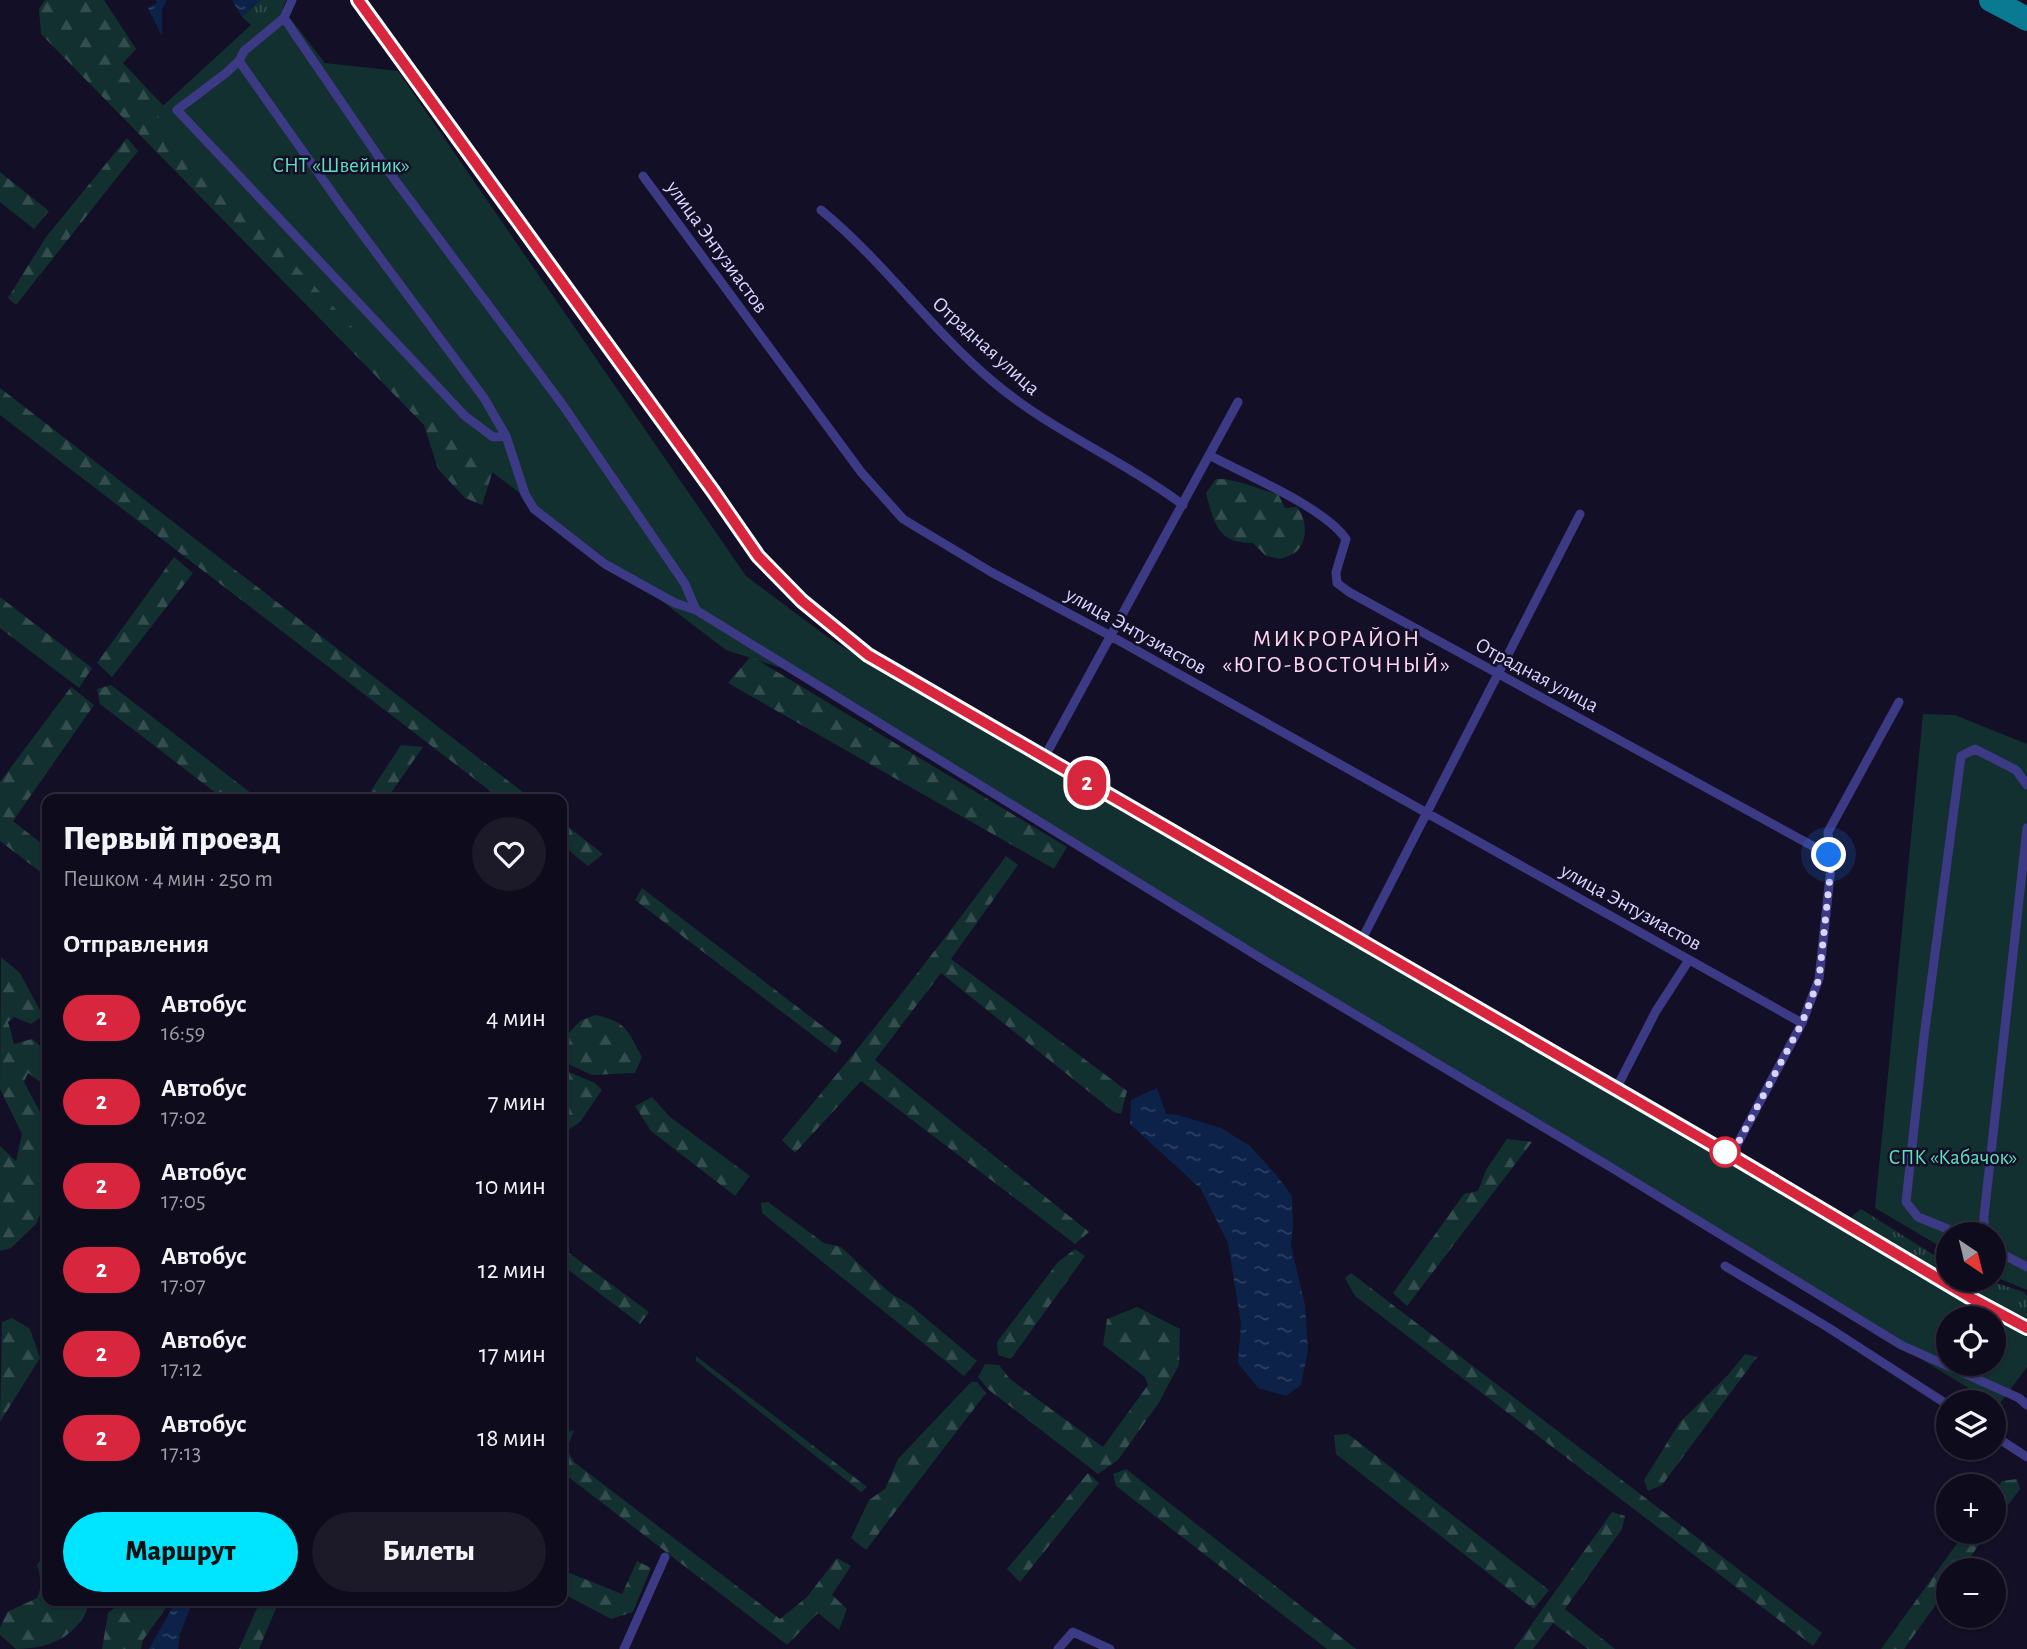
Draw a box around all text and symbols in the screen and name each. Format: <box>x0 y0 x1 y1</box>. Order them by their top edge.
park label: СНТ «Швейник» <box>272 155 410 176</box>
street label: улица Энтузиастов <box>662 176 772 317</box>
street label: Отрадная улица <box>928 293 1044 400</box>
street label: улица Энтузиастов <box>1061 583 1210 678</box>
district label: МИКРОРАЙОН «ЮГО-ВОСТОЧНЫЙ» <box>1222 627 1452 677</box>
street label: Отрадная улица <box>1472 634 1602 716</box>
line badge: 2 <box>1064 760 1110 806</box>
text: 2 <box>1081 771 1093 795</box>
button: heart <box>472 817 546 891</box>
text: Первый проезд <box>63 823 281 856</box>
your location <box>1811 837 1846 872</box>
street label: улица Энтузиастов <box>1556 859 1705 954</box>
text: Пешком · 4 мин · 250 m <box>63 868 273 891</box>
text: Отправления <box>63 931 209 957</box>
text: Автобус <box>161 991 247 1017</box>
text: 4 мин <box>486 1005 546 1031</box>
text: 2 <box>96 1006 107 1030</box>
text: 16:59 <box>161 1022 205 1045</box>
text: Автобус <box>161 1075 247 1101</box>
text: 7 мин <box>488 1089 546 1115</box>
text: 2 <box>96 1090 107 1114</box>
text: 17:02 <box>161 1106 206 1129</box>
unlabelled marker <box>1710 1137 1740 1167</box>
park label: СПК «Кабачок» <box>1889 1147 2017 1168</box>
text: Автобус <box>161 1159 247 1185</box>
text: 10 мин <box>476 1173 546 1199</box>
text: 2 <box>96 1174 107 1198</box>
text: 17:05 <box>161 1190 206 1213</box>
north arrow <box>1936 1222 2006 1292</box>
map controls <box>1936 1222 2006 1628</box>
text: Автобус <box>161 1243 247 1269</box>
text: 12 мин <box>478 1257 546 1283</box>
text: 2 <box>96 1258 107 1282</box>
text: 17:07 <box>161 1274 206 1297</box>
button: locate <box>1936 1306 2006 1376</box>
text: Автобус <box>161 1327 247 1353</box>
text: 17 мин <box>479 1341 546 1367</box>
text: 2 <box>96 1342 107 1366</box>
text: 17:12 <box>161 1358 202 1381</box>
button: layers <box>1936 1390 2006 1460</box>
text: Автобус <box>161 1411 247 1437</box>
text: 18 мин <box>477 1425 546 1451</box>
text: 2 <box>96 1426 107 1450</box>
text: 17:13 <box>161 1442 201 1465</box>
button: + <box>1936 1474 2006 1544</box>
button: Маршрут <box>63 1512 298 1592</box>
button: Билеты <box>312 1512 546 1592</box>
button: − <box>1936 1558 2006 1628</box>

